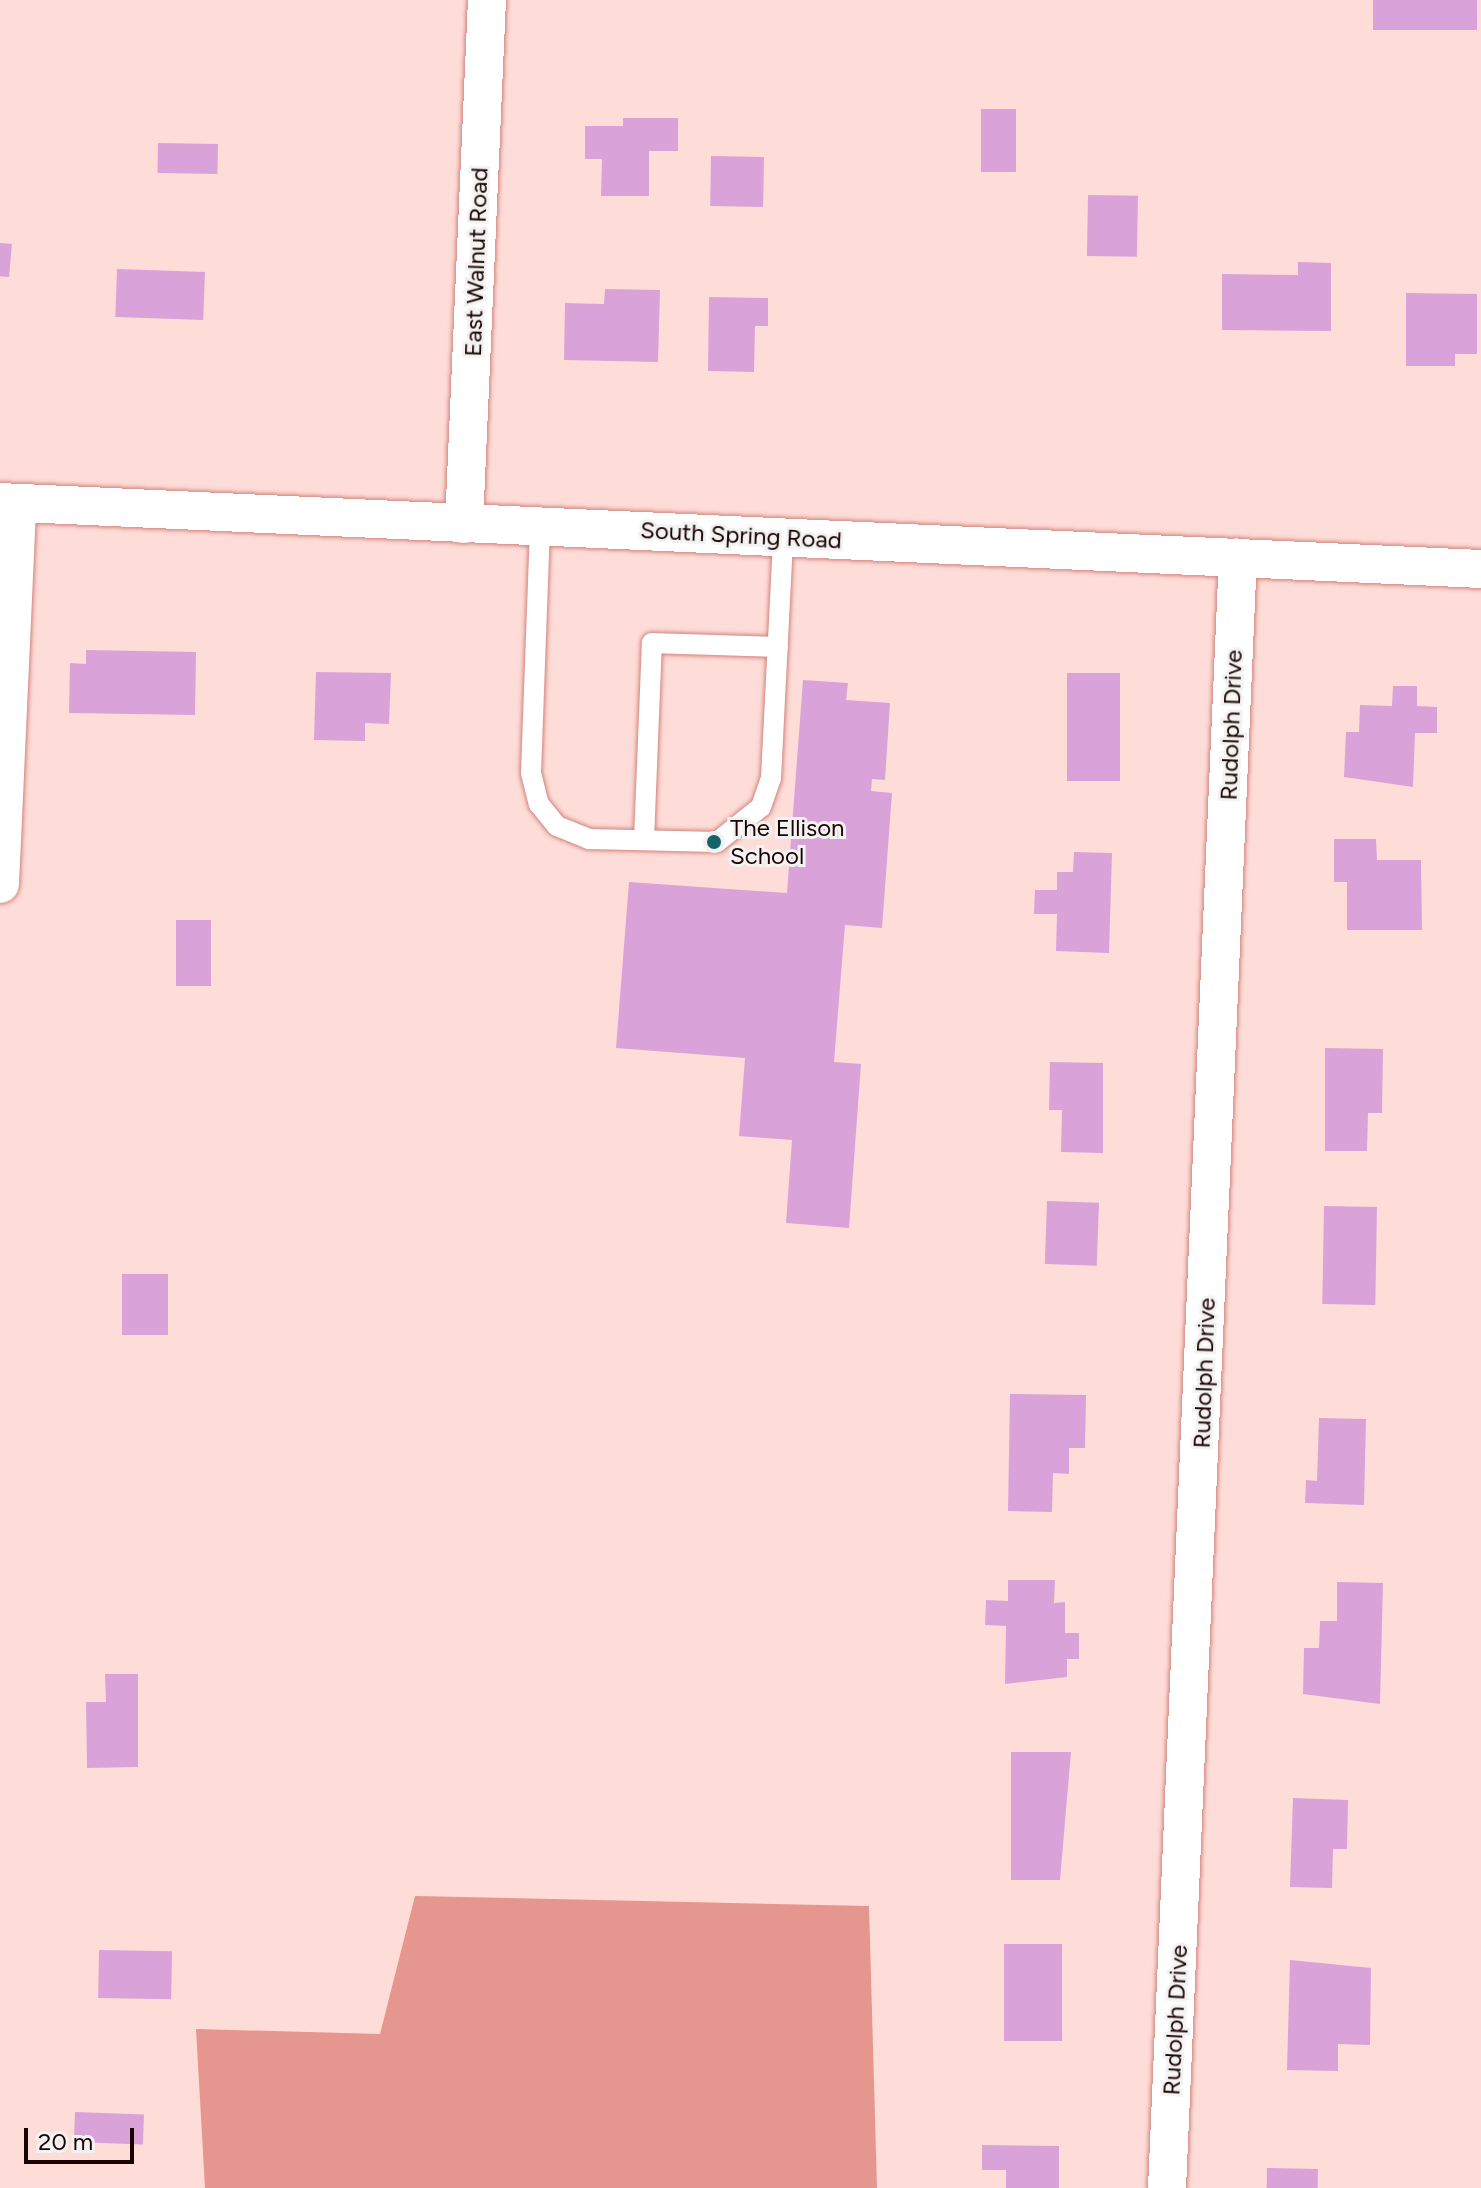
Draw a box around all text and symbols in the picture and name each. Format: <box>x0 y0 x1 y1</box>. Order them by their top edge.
street label: East Walnut Road <box>458 167 494 357</box>
street label: South Spring Road <box>640 515 842 555</box>
street label: Rudolph Drive <box>1214 649 1248 801</box>
place label: The Ellison School <box>730 814 845 870</box>
marker: The Ellison School <box>705 833 723 851</box>
street label: Rudolph Drive <box>1187 1297 1221 1449</box>
street label: Rudolph Drive <box>1157 1944 1193 2096</box>
scale bar <box>28 2112 138 2162</box>
text: 20 m <box>38 2127 93 2156</box>

